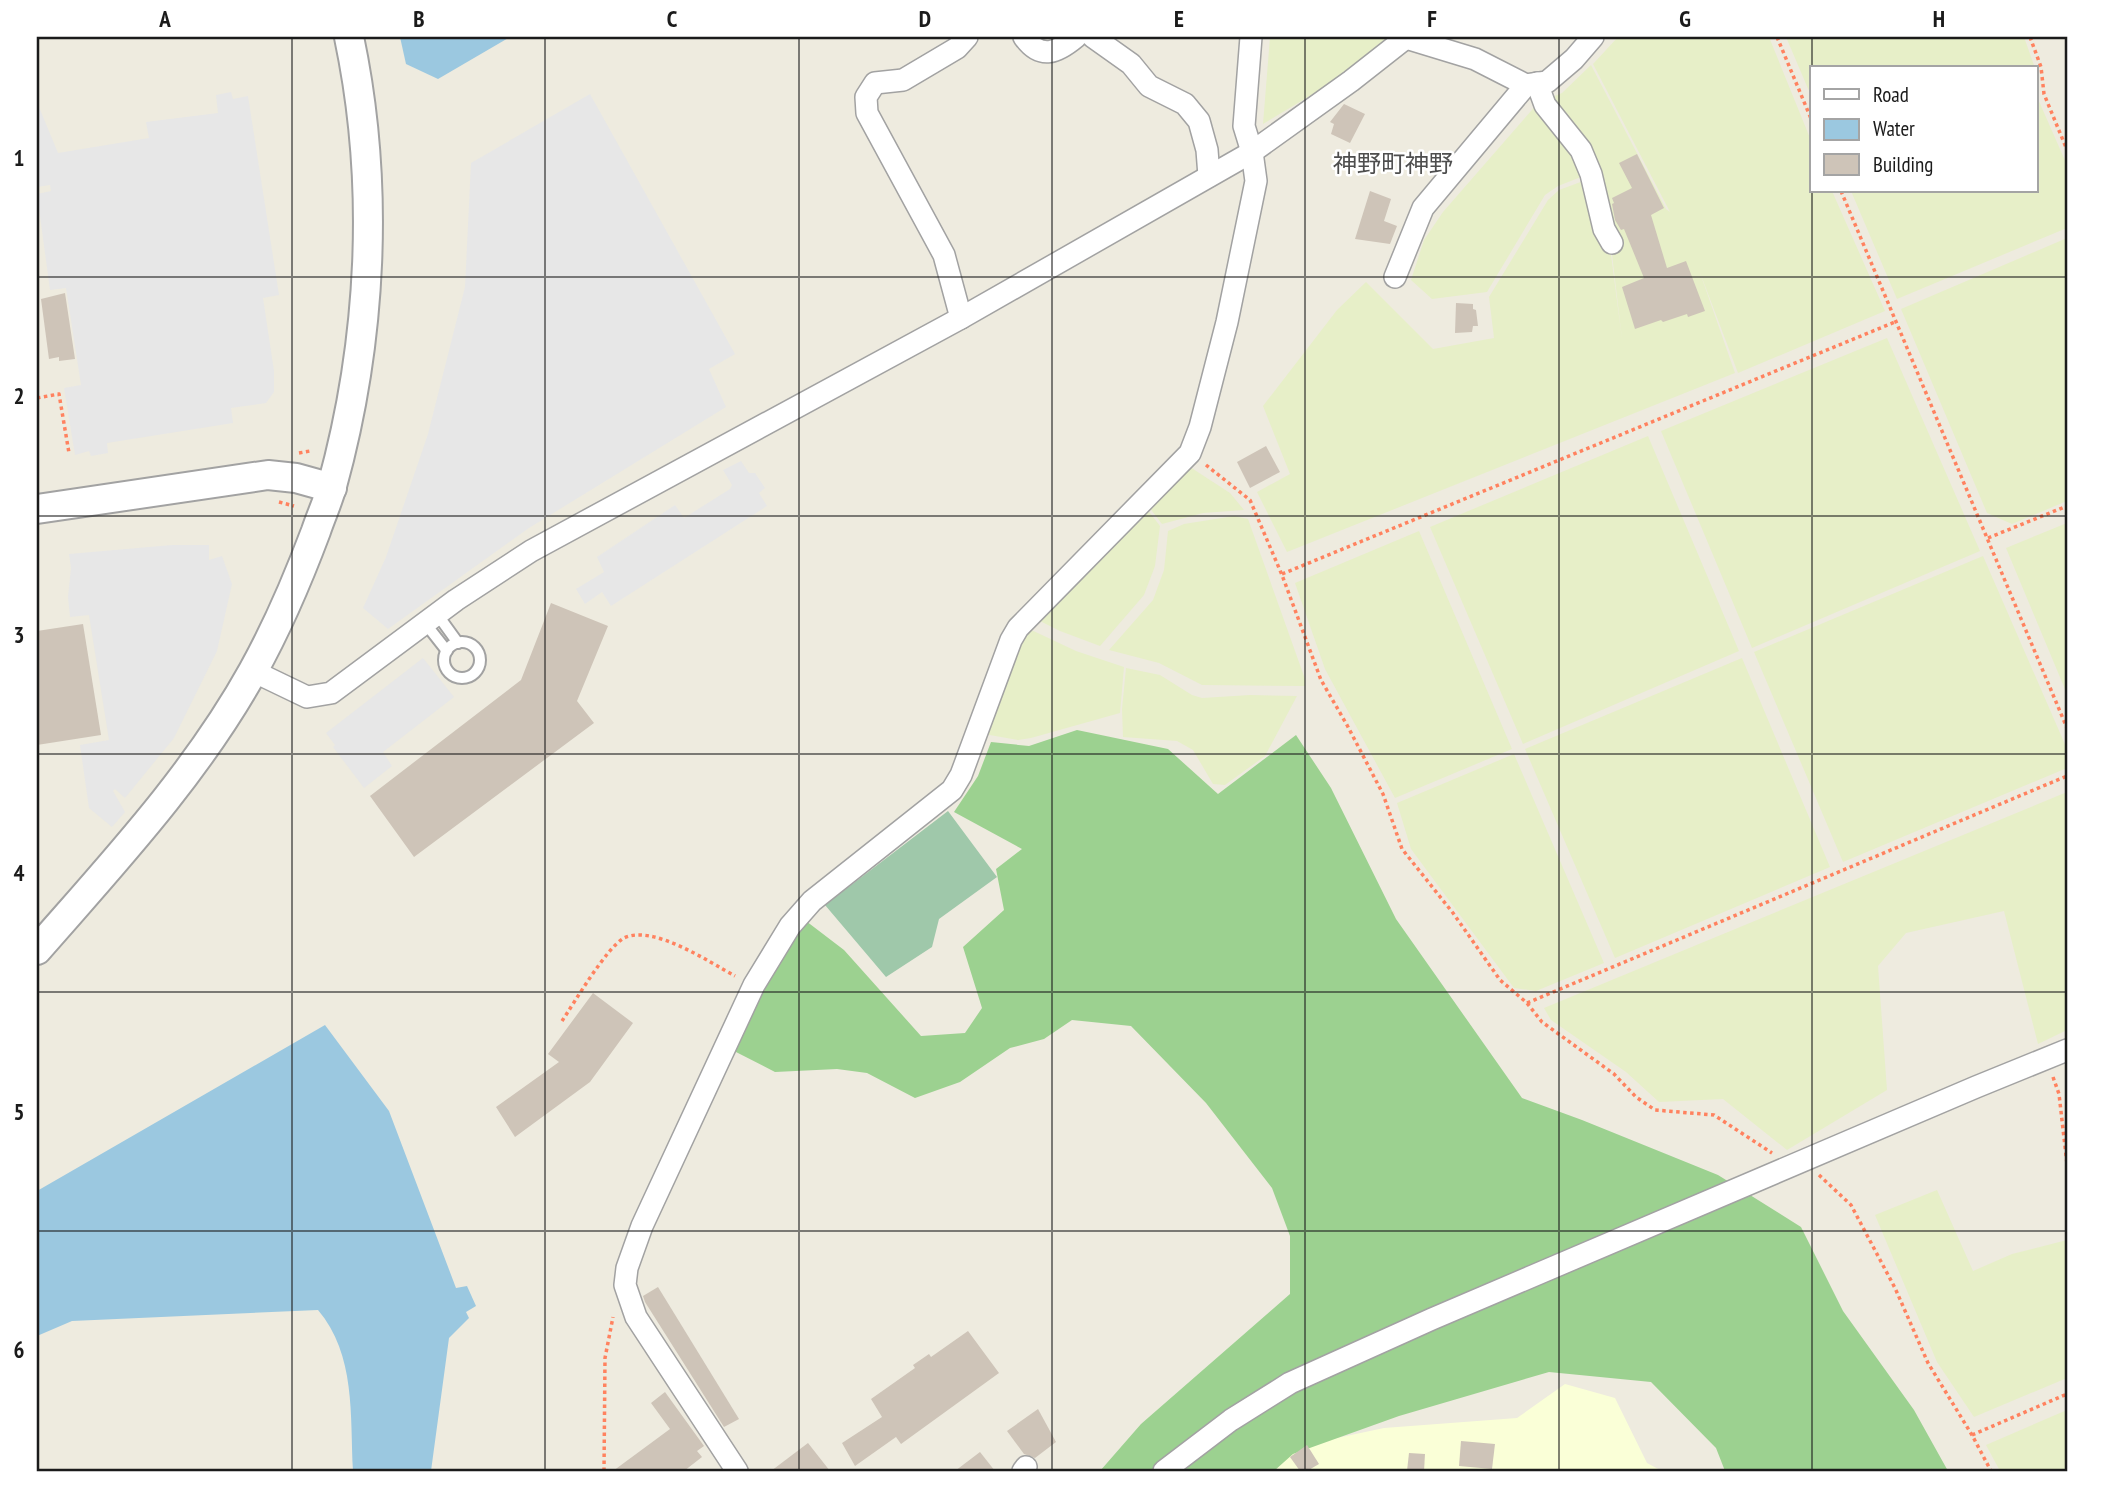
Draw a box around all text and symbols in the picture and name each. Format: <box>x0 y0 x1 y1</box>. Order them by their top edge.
text: A <box>158 4 171 33</box>
text: B <box>413 4 425 33</box>
text: C <box>667 4 678 33</box>
text: D <box>919 4 931 33</box>
text: E <box>1174 4 1184 33</box>
text: F <box>1427 4 1437 33</box>
text: G <box>1679 4 1691 33</box>
text: H <box>1933 4 1945 33</box>
legend <box>1810 66 2038 192</box>
text: Road <box>1873 81 1909 108</box>
text: Water <box>1873 115 1915 142</box>
text: 1 <box>14 143 25 172</box>
district label: 神野町神野 <box>1333 148 1453 179</box>
text: Building <box>1873 151 1933 178</box>
text: 2 <box>14 381 25 410</box>
text: 3 <box>14 620 25 649</box>
text: 4 <box>14 858 25 887</box>
text: 5 <box>14 1097 25 1126</box>
text: 6 <box>14 1335 25 1364</box>

